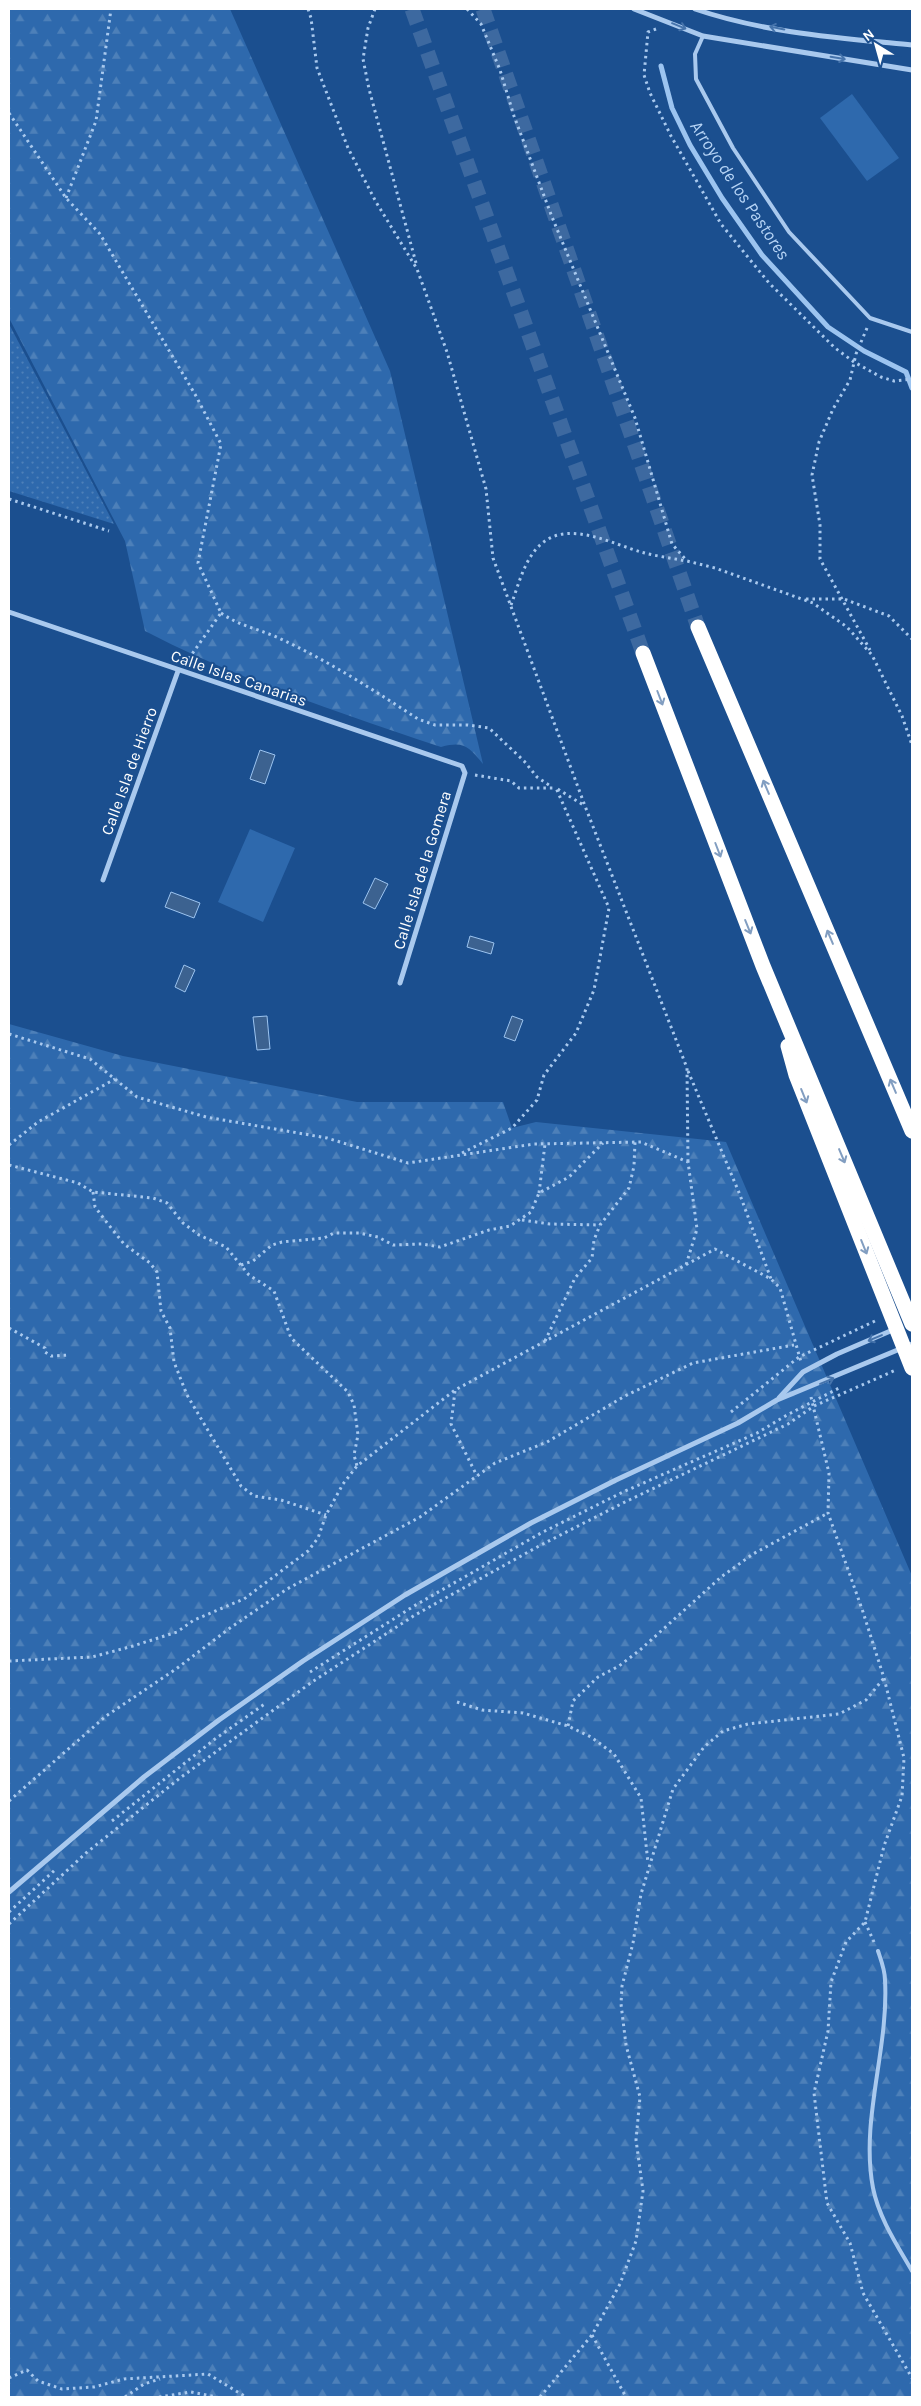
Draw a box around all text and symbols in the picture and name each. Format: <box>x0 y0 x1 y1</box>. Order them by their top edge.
north arrow <box>851 20 901 70</box>
one-way arrow <box>671 22 686 31</box>
one-way arrow <box>770 23 786 33</box>
text: N <box>859 25 878 45</box>
one-way arrow <box>830 54 846 64</box>
water label: Arroyo de los Pastores <box>685 116 795 264</box>
street label: Calle Islas Canarias <box>168 646 310 710</box>
one-way arrow <box>656 690 665 706</box>
street label: Calle Isla de Hierro <box>97 704 161 838</box>
one-way arrow <box>761 780 770 795</box>
street label: Calle Isla de la Gomera <box>389 788 455 952</box>
one-way arrow <box>714 842 723 857</box>
one-way arrow <box>744 919 753 934</box>
one-way arrow <box>824 930 834 945</box>
one-way arrow <box>888 1079 898 1094</box>
one-way arrow <box>800 1088 810 1103</box>
one-way arrow <box>838 1148 848 1163</box>
one-way arrow <box>860 1239 869 1254</box>
one-way arrow <box>867 1334 882 1343</box>
one-way arrow <box>819 1375 834 1385</box>

